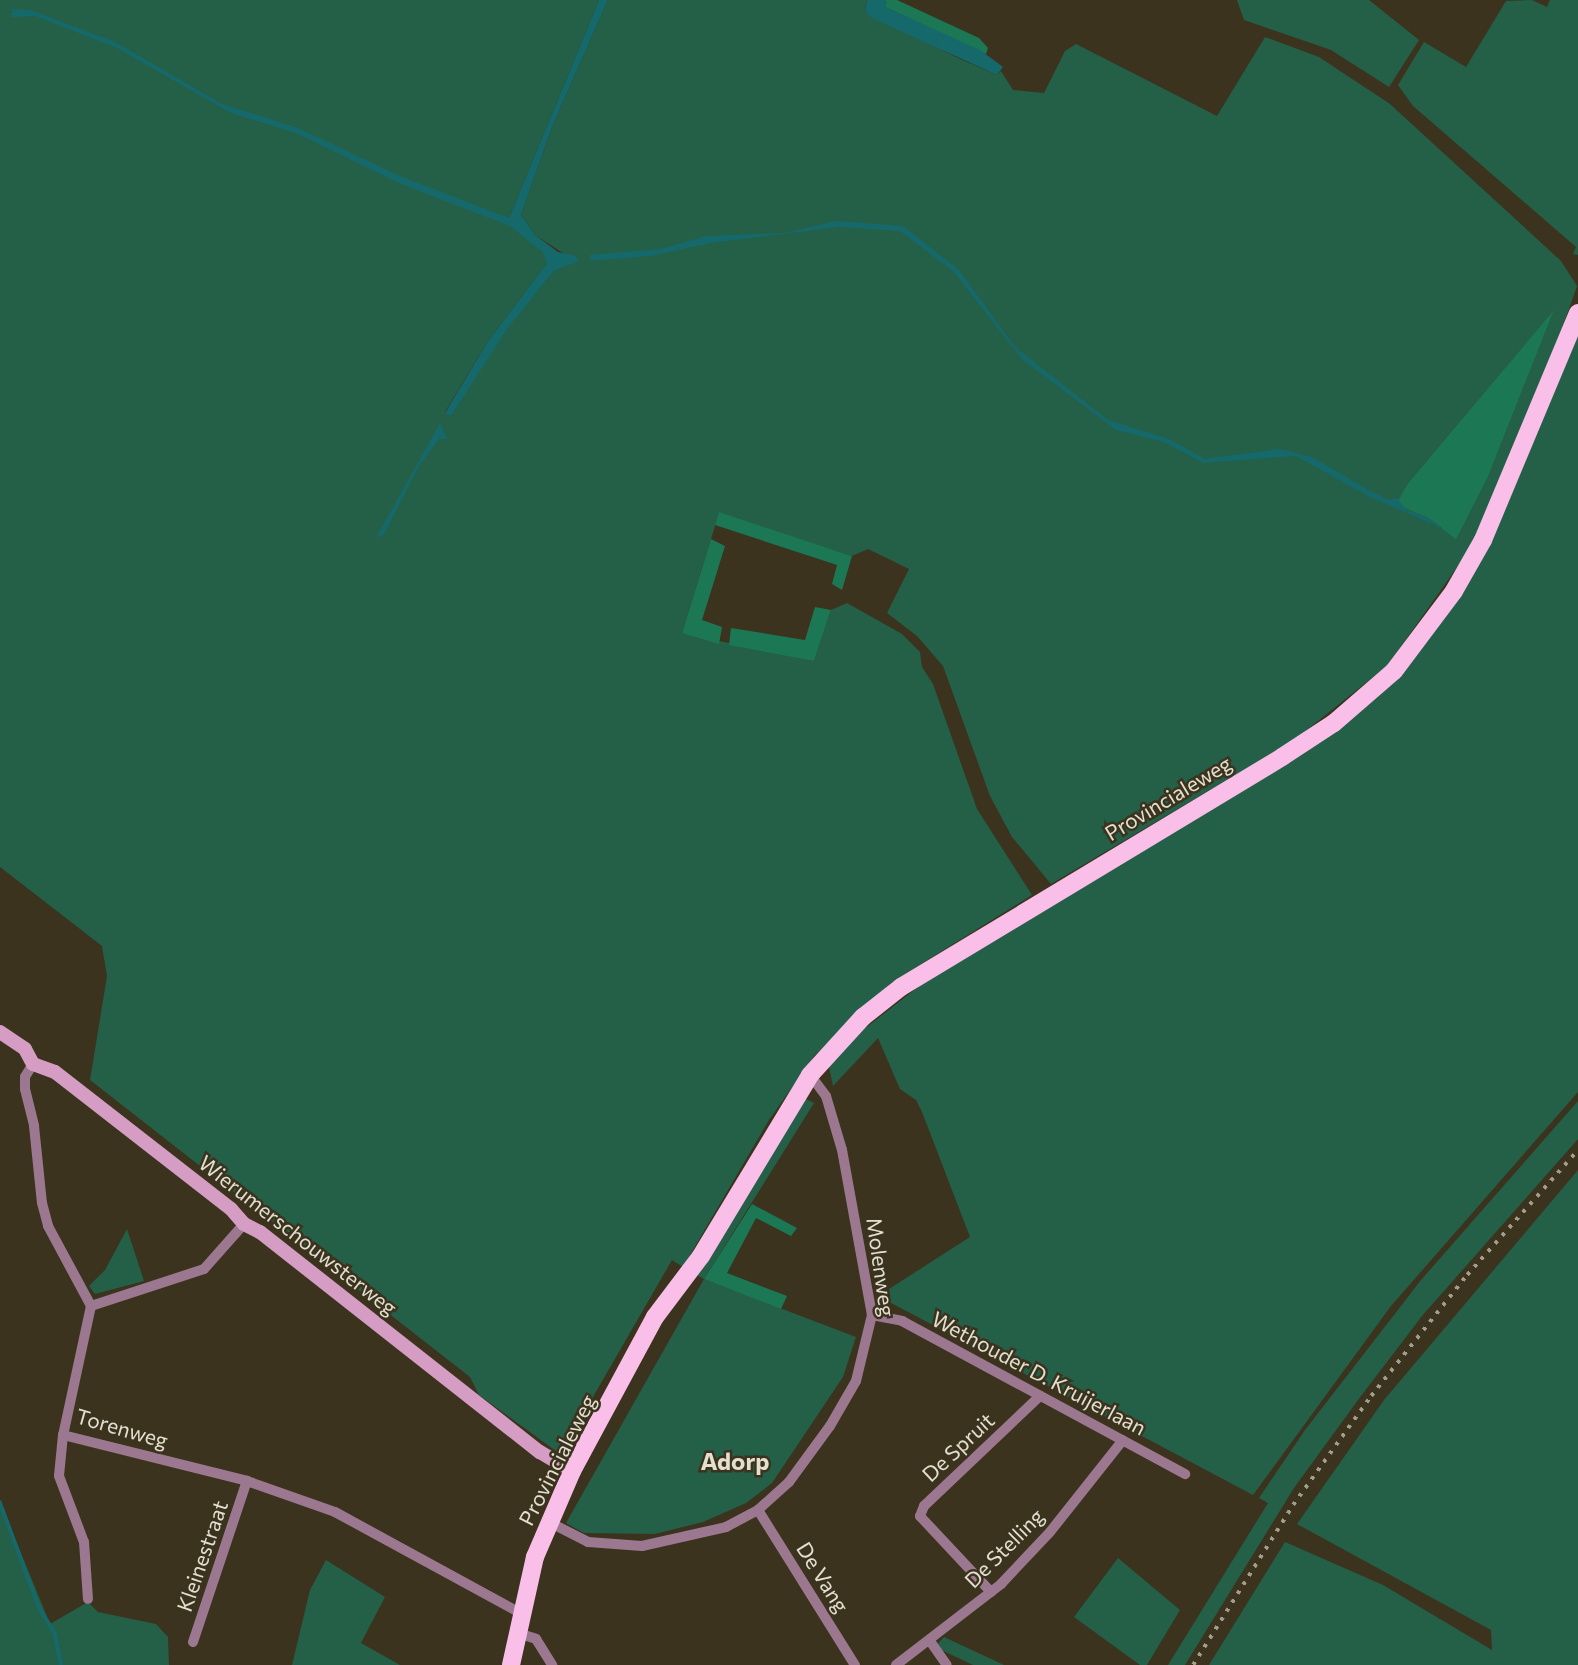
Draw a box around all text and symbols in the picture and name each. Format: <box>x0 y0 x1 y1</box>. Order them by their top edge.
street label: Provincialeweg <box>1100 750 1236 846</box>
street label: Wierumerschouwsterweg <box>194 1150 402 1320</box>
street label: Molenweg <box>862 1216 900 1318</box>
street label: Wethouder D. Kruijerlaan <box>928 1306 1150 1440</box>
street label: Provincialeweg <box>513 1390 601 1530</box>
street label: Torenweg <box>73 1403 171 1453</box>
street label: De Spruit <box>917 1407 999 1487</box>
district label: Adorp <box>700 1447 770 1475</box>
street label: Kleinestraat <box>171 1497 233 1615</box>
street label: De Stelling <box>959 1503 1049 1593</box>
street label: De Vang <box>792 1537 854 1617</box>

